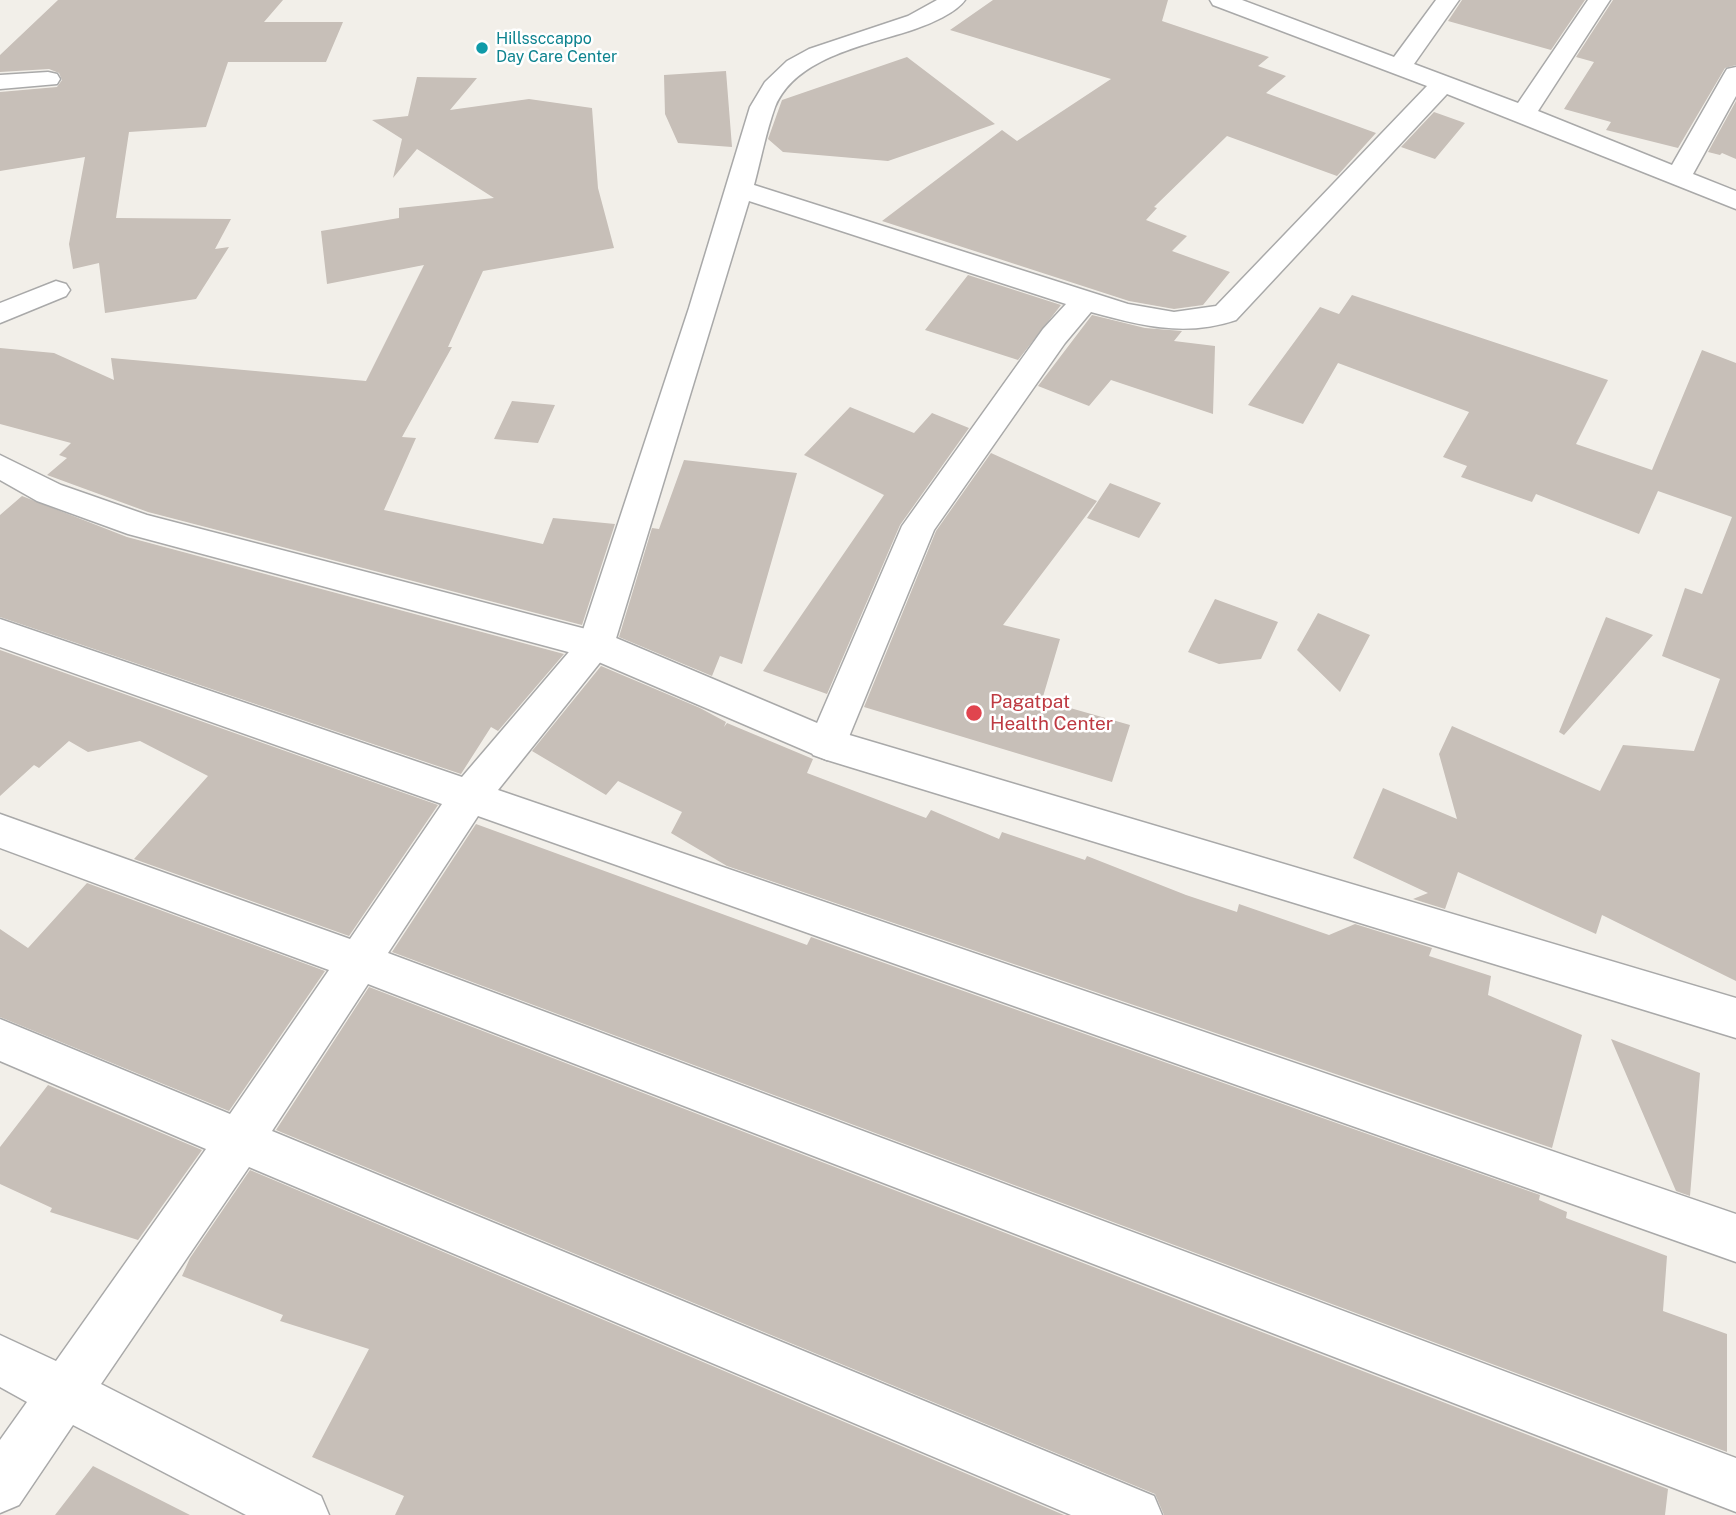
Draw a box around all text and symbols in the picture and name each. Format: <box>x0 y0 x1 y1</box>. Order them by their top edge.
place label: Hillssccappo Day Care Center <box>496 29 617 67</box>
marker: Hillssccappo Day Care Center <box>474 40 490 56</box>
place label: Pagatpat Health Center <box>990 691 1113 735</box>
marker: Pagatpat Health Center <box>964 703 984 723</box>

